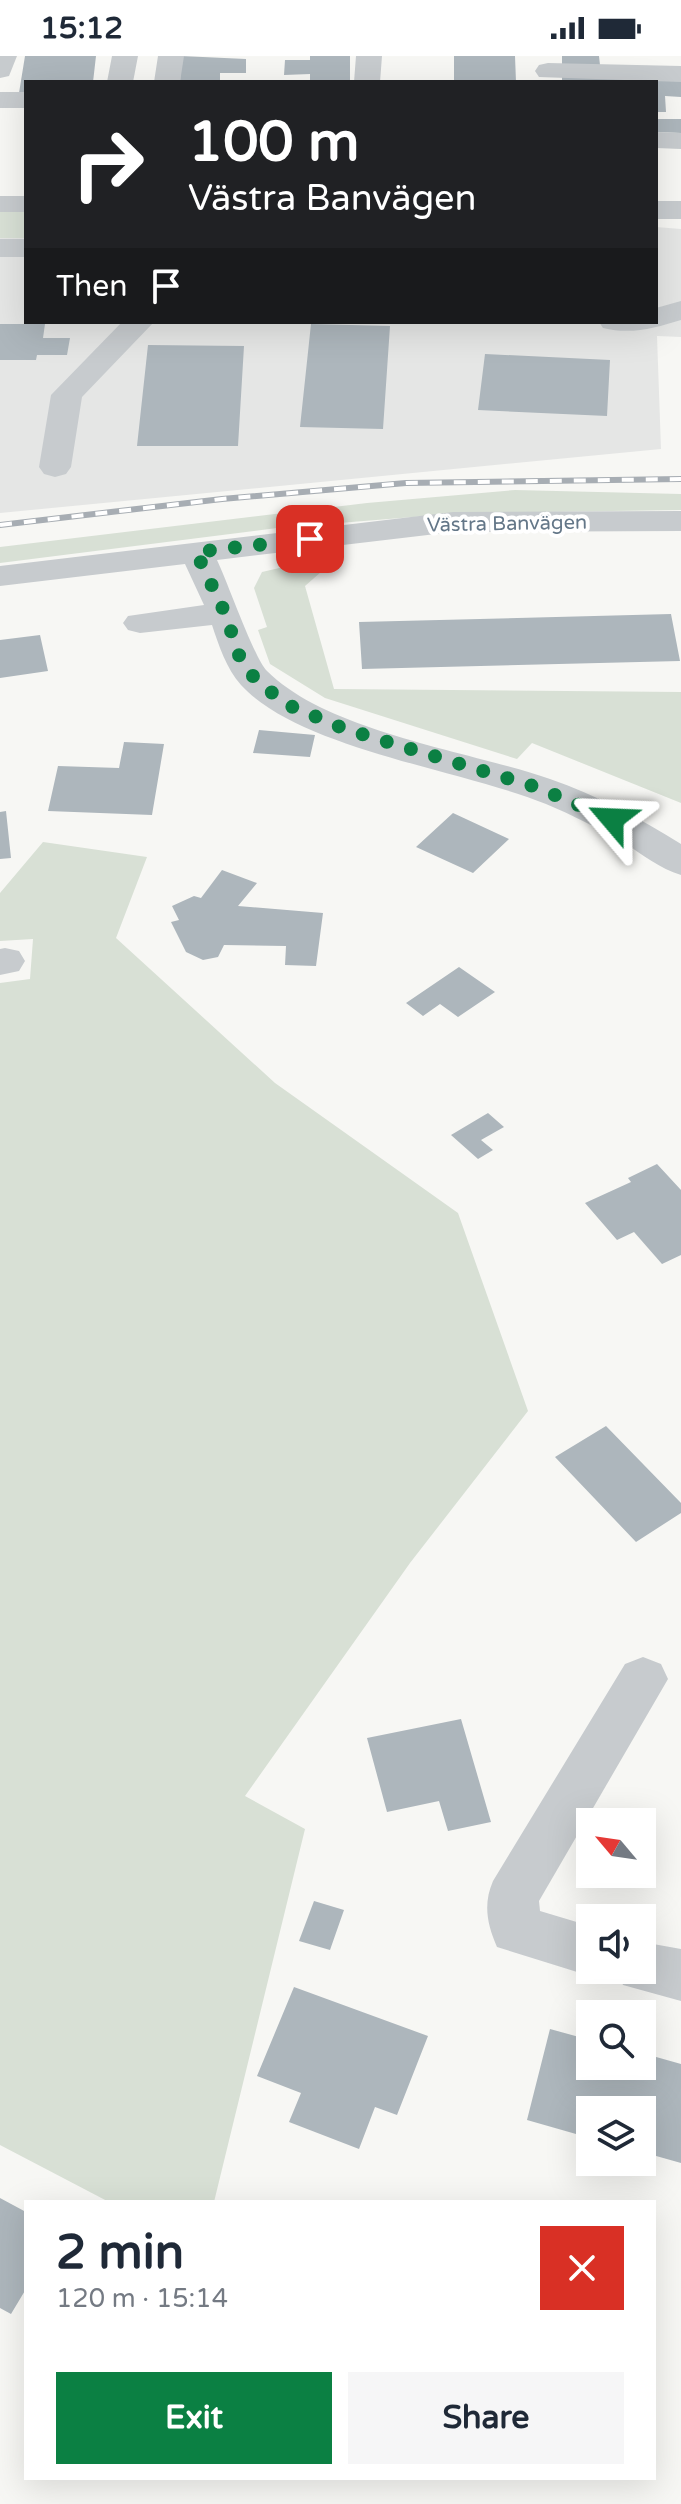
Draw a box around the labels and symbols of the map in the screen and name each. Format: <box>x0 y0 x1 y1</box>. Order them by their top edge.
pin <box>276 505 344 573</box>
street label: Västra Banvägen <box>427 511 587 537</box>
position arrow <box>570 777 654 861</box>
north arrow <box>576 1808 656 1888</box>

